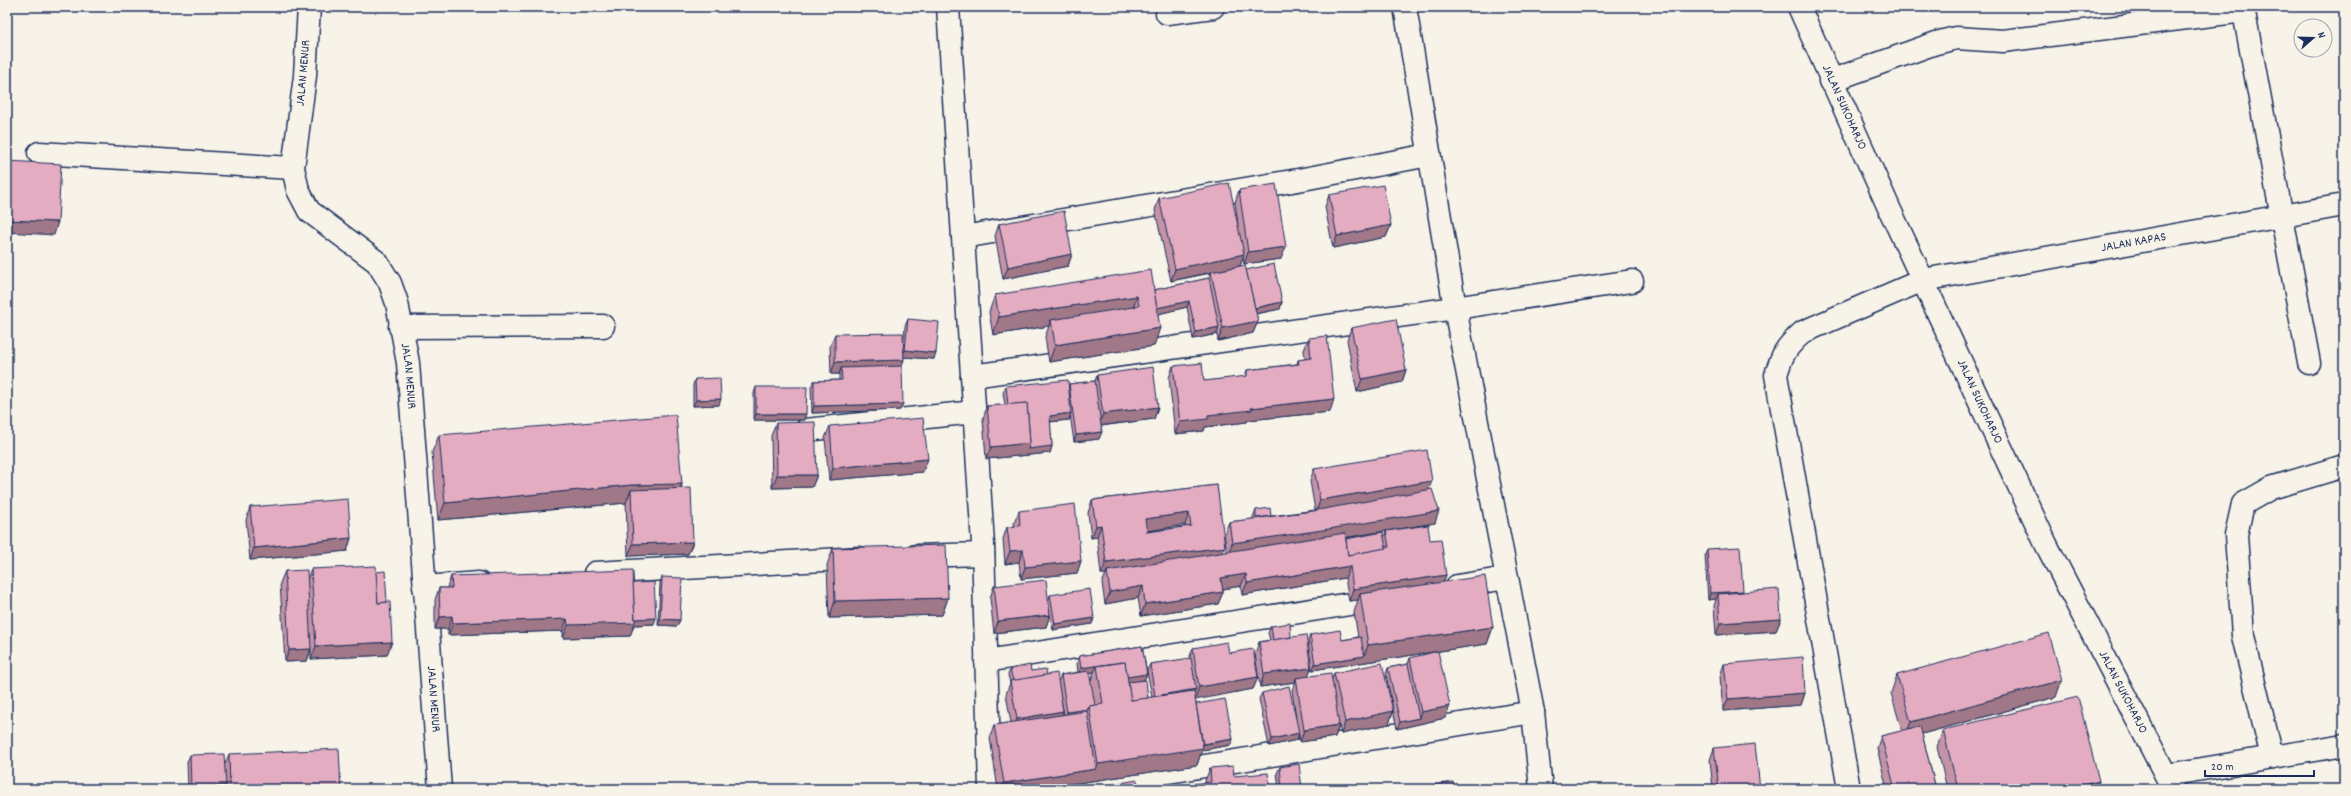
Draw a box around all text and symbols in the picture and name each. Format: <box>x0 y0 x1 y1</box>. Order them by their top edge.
north arrow <box>2293 18 2333 58</box>
text: N <box>2312 30 2329 41</box>
street label: JALAN MENUR <box>292 39 316 107</box>
street label: JALAN SUKOHARJO <box>1817 62 1871 153</box>
street label: JALAN KAPAS <box>2100 227 2168 258</box>
street label: JALAN MENUR <box>395 341 421 410</box>
street label: JALAN SUKOHARJO <box>1952 356 2007 447</box>
street label: JALAN SUKOHARJO <box>2093 647 2152 737</box>
street label: JALAN MENUR <box>421 665 445 733</box>
scale bar <box>2205 752 2314 778</box>
text: 20 m <box>2211 759 2234 776</box>

